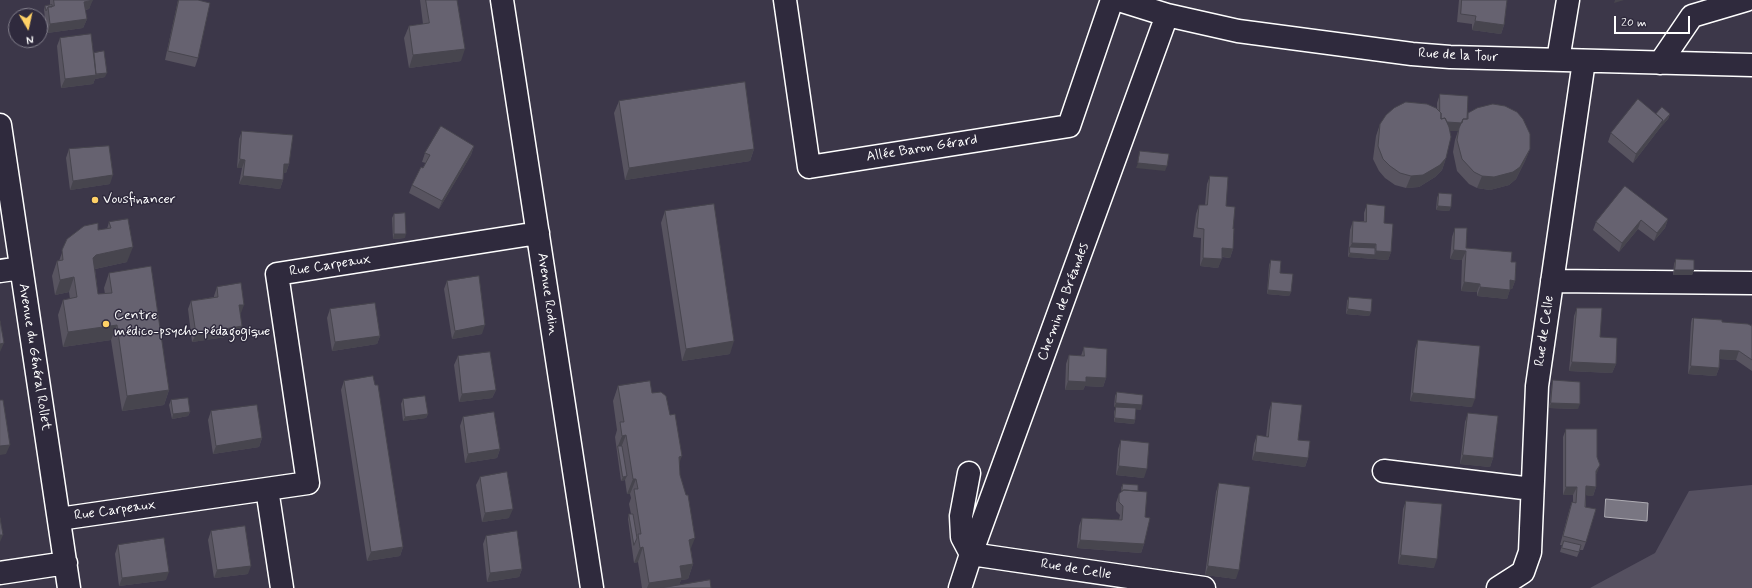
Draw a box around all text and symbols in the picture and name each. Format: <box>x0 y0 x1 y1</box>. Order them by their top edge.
north arrow <box>8 8 48 48</box>
scale bar <box>1616 8 1692 34</box>
text: 20 m <box>1621 15 1647 31</box>
text: N <box>25 31 34 46</box>
street label: Rue de la Tour <box>1418 46 1498 66</box>
street label: Allée Baron Gérard <box>865 132 979 166</box>
place label: Vousfinancer <box>103 192 176 208</box>
marker: Vousfinancer <box>90 195 100 205</box>
street label: Chemin de Bréandes <box>1035 241 1093 363</box>
street label: Rue Carpeaux <box>288 251 372 281</box>
street label: Avenue Rodin <box>533 252 561 336</box>
street label: Avenue du Général Rollet <box>14 282 54 432</box>
street label: Rue de Celle <box>1532 294 1558 368</box>
place label: Centre médico-psycho-pédagogique <box>114 308 270 340</box>
marker: Centre médico-psycho-pédagogique <box>101 319 111 329</box>
street label: Rue Carpeaux <box>73 497 157 525</box>
street label: Rue de Celle <box>1039 556 1113 584</box>

